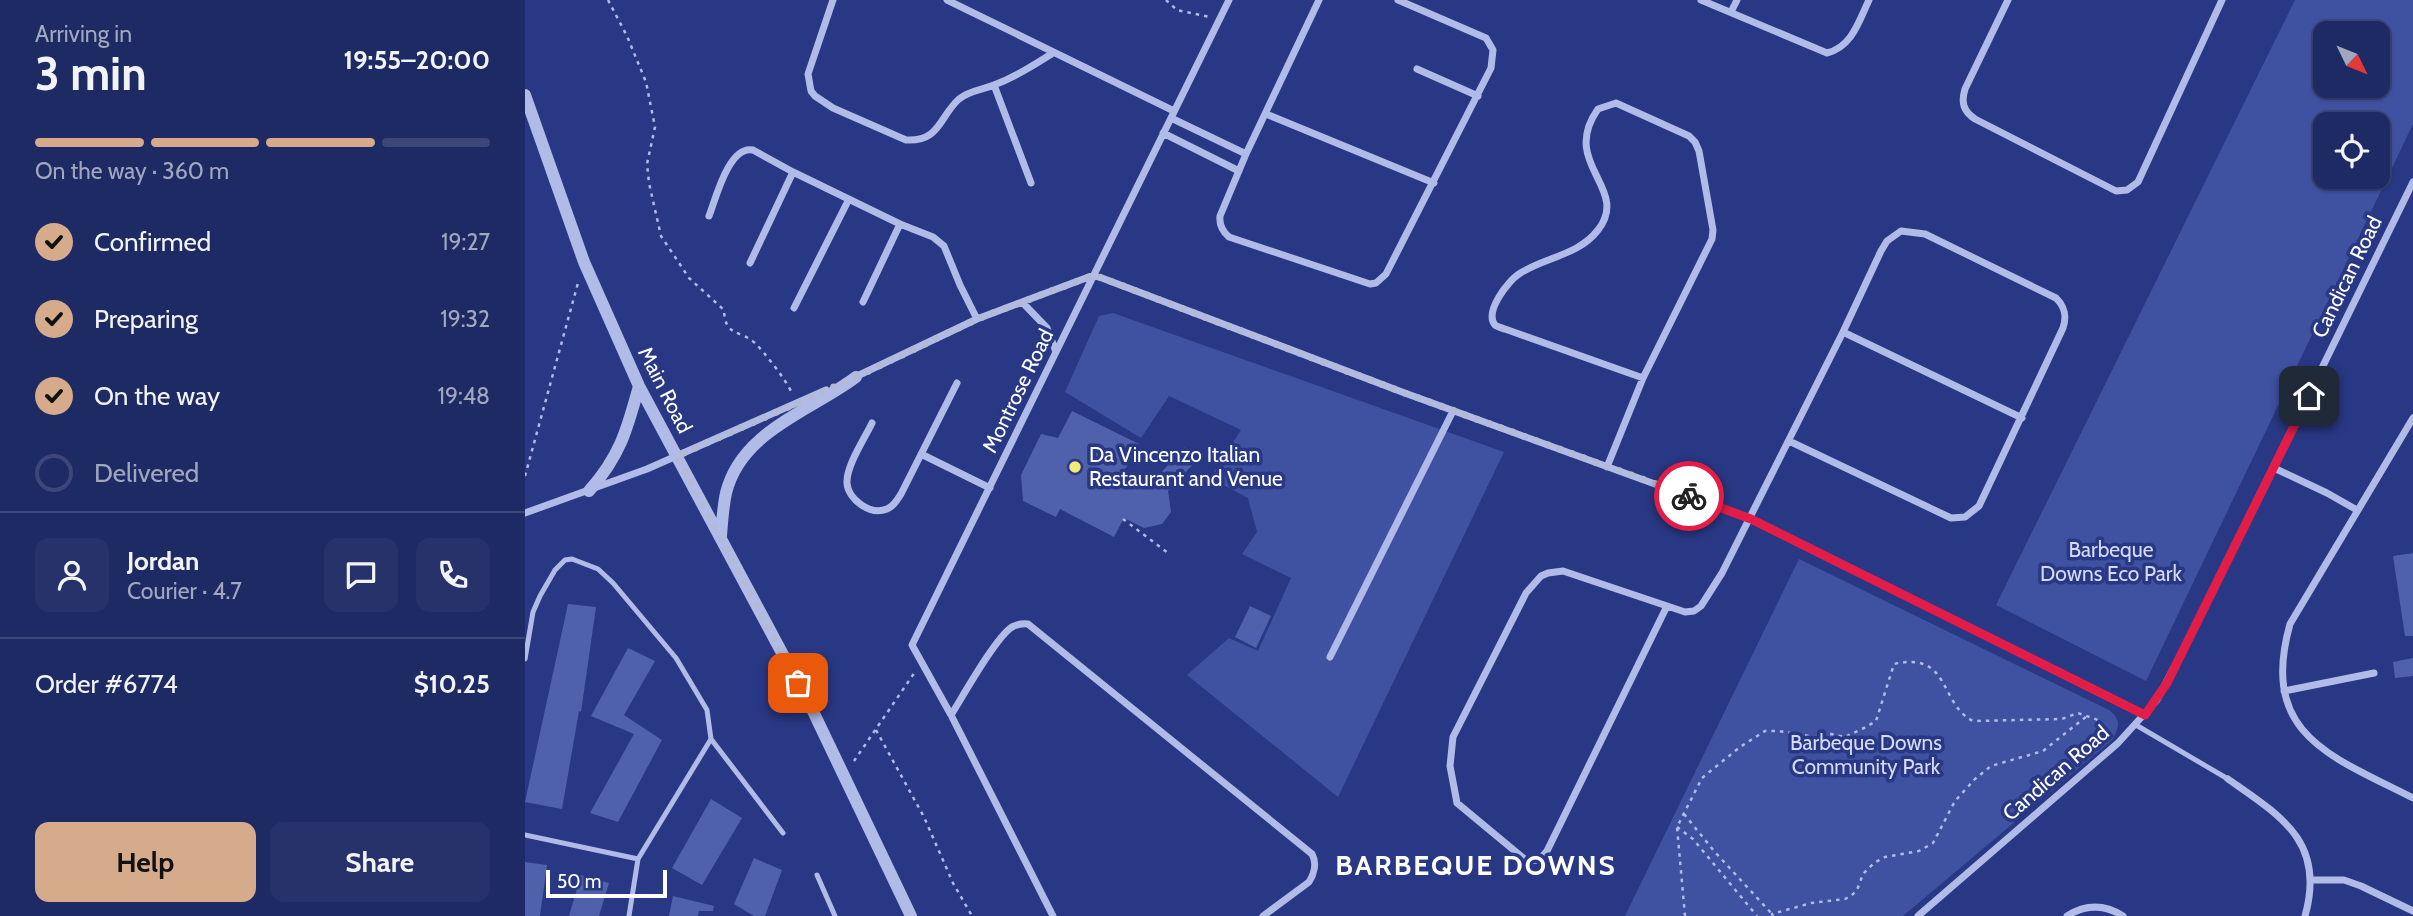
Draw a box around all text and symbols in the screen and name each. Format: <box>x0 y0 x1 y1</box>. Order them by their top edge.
text: Arriving in <box>35 20 132 48</box>
north arrow <box>2313 21 2391 98</box>
map controls <box>2313 21 2390 189</box>
text: 19:55–20:00 <box>343 44 490 76</box>
text: 3 min <box>35 46 147 102</box>
button: locate <box>2313 112 2390 189</box>
text: On the way · 360 m <box>35 157 229 185</box>
street label: Candican Road <box>2306 212 2387 342</box>
icon: check <box>35 223 73 261</box>
text: Confirmed <box>94 226 211 258</box>
text: 19:27 <box>441 228 490 256</box>
icon: check <box>35 300 73 338</box>
text: Preparing <box>94 303 198 335</box>
text: 19:32 <box>440 305 490 333</box>
street label: Montrose Road <box>977 325 1058 457</box>
street label: Main Road <box>633 342 698 437</box>
pin <box>2279 366 2339 426</box>
icon: check <box>35 377 73 415</box>
icon: home <box>2290 377 2328 415</box>
text: On the way <box>94 380 220 412</box>
text: 19:48 <box>437 382 490 410</box>
place label: Da Vincenzo Italian Restaurant and Venue <box>1089 442 1283 491</box>
text: Delivered <box>94 457 199 489</box>
marker: Da Vincenzo Italian Restaurant and Venue <box>1067 459 1083 475</box>
courier <box>1654 461 1724 531</box>
icon: bike <box>1670 477 1708 515</box>
park label: Barbeque Downs Eco Park <box>2040 537 2182 586</box>
button: person <box>35 538 109 612</box>
button: chat <box>324 538 398 612</box>
button: phone <box>416 538 490 612</box>
text: Jordan <box>127 545 199 577</box>
text: Courier · 4.7 <box>127 577 242 605</box>
pin <box>768 653 828 713</box>
icon: bag <box>779 664 817 702</box>
text: Order #6774 <box>35 668 178 700</box>
text: $10.25 <box>414 668 490 700</box>
street label: Candican Road <box>1997 720 2114 826</box>
park label: Barbeque Downs Community Park <box>1790 730 1942 779</box>
button: Help <box>35 822 256 902</box>
button: Share <box>270 822 490 902</box>
district label: BARBEQUE DOWNS <box>1335 848 1617 882</box>
scale bar <box>546 867 667 899</box>
text: 50 m <box>557 870 601 893</box>

